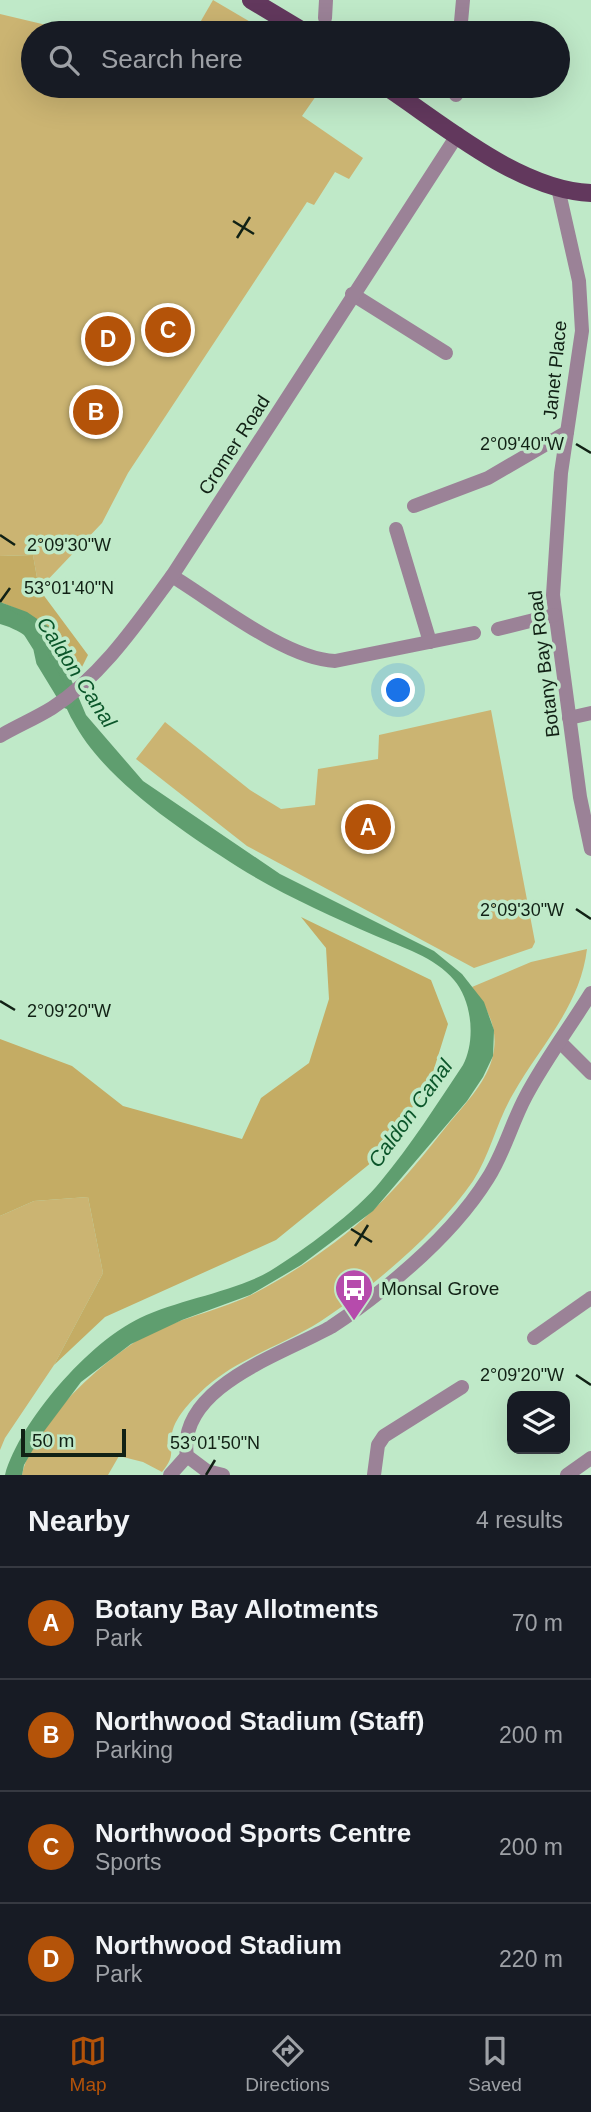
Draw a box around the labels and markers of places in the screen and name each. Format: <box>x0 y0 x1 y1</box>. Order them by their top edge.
pin: C <box>145 304 191 356</box>
pin: D <box>85 313 131 365</box>
pin: B <box>73 386 119 438</box>
pin: A <box>345 801 391 853</box>
bus stop icon: Monsal Grove <box>333 1267 375 1322</box>
place label: Monsal Grove <box>381 1278 499 1299</box>

